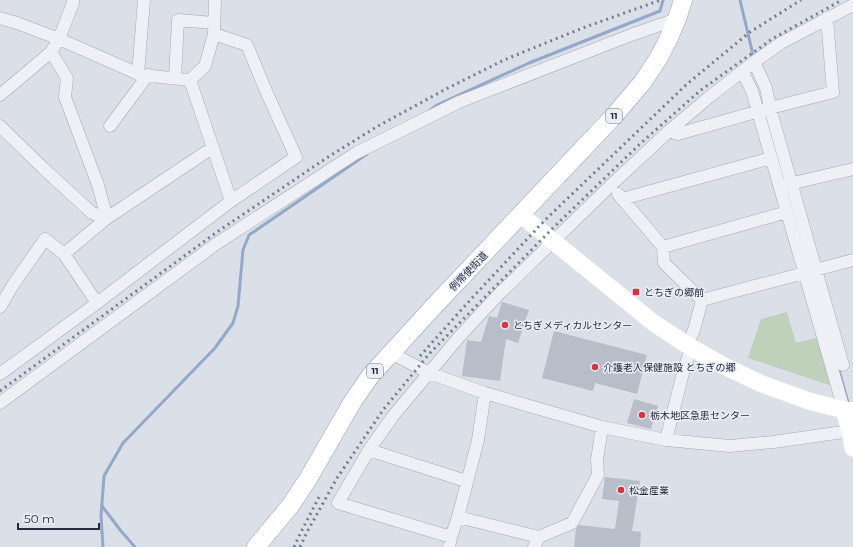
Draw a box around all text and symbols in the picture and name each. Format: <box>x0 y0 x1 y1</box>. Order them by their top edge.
road number: 11 <box>606 109 622 123</box>
street label: 例幣使街道 <box>446 249 490 295</box>
place label: とちぎの郷前 <box>644 286 704 299</box>
marker: とちぎの郷前 <box>631 287 641 297</box>
place label: とちぎメディカルセンター <box>513 319 632 332</box>
marker: とちぎメディカルセンター <box>500 320 510 330</box>
place label: 介護老人保健施設 とちぎの郷 <box>603 361 736 374</box>
marker: 介護老人保健施設 とちぎの郷 <box>590 362 600 372</box>
road number: 11 <box>367 364 383 378</box>
place label: 栃木地区急患センター <box>650 409 750 422</box>
marker: 栃木地区急患センター <box>637 410 647 420</box>
place label: 松金産業 <box>629 484 669 497</box>
marker: 松金産業 <box>616 485 626 495</box>
scale bar <box>18 505 99 531</box>
text: 50 m <box>24 511 55 526</box>

